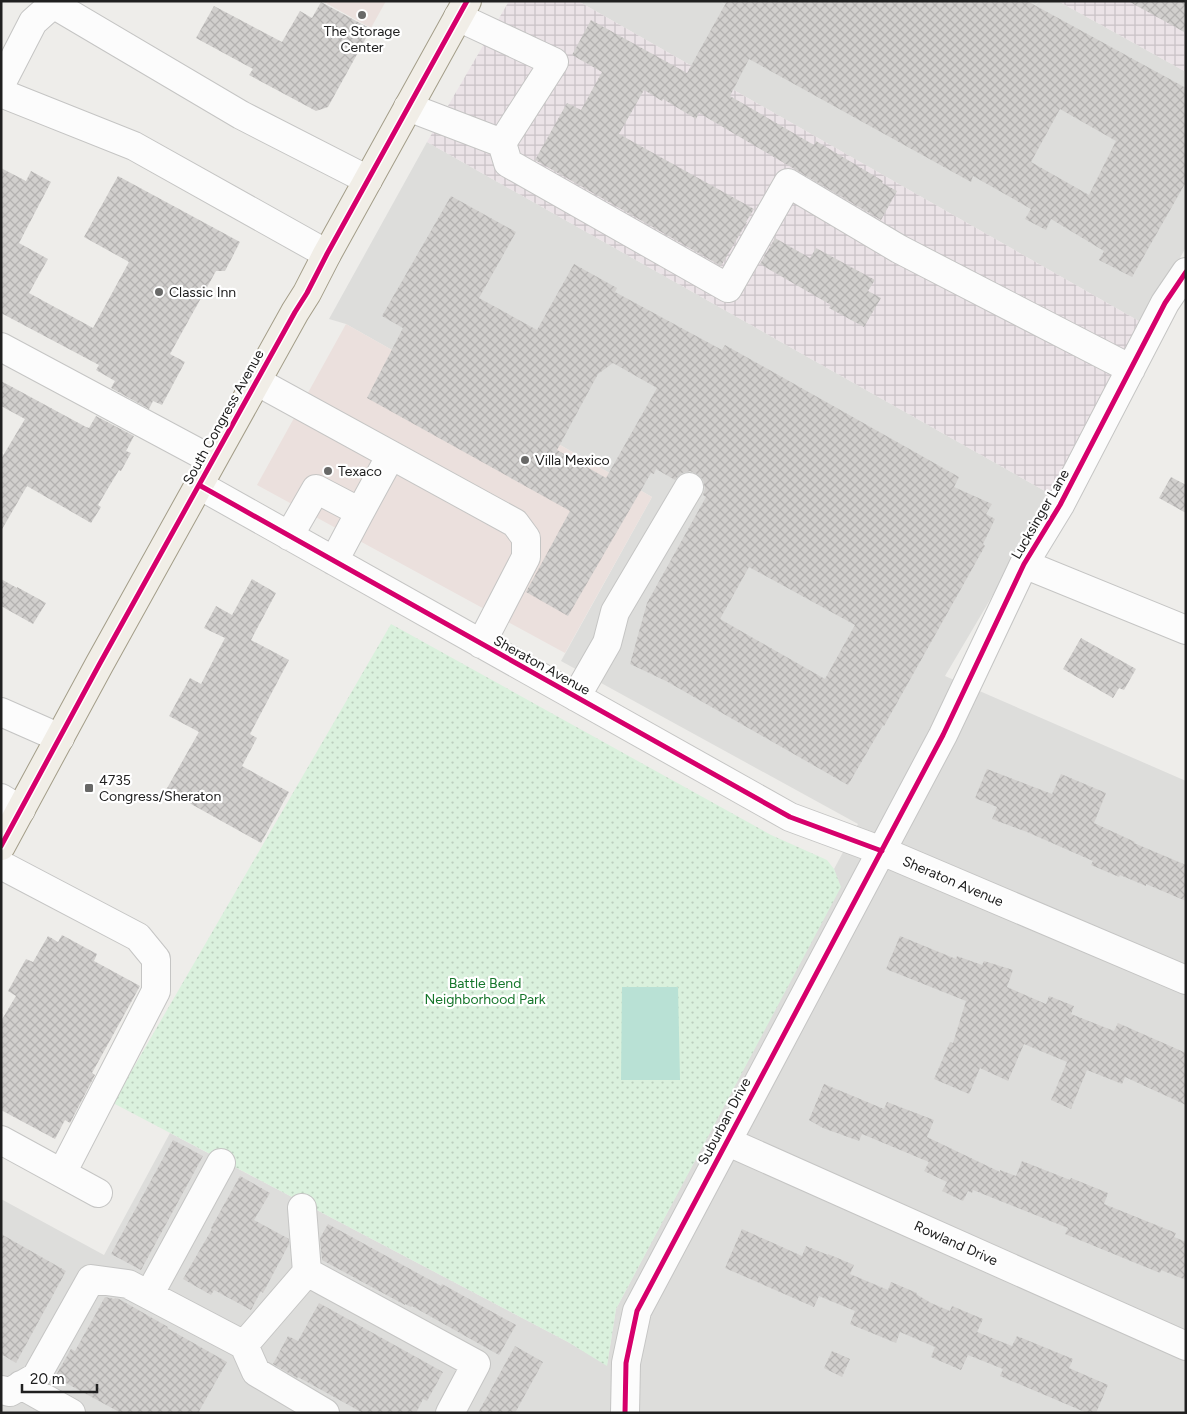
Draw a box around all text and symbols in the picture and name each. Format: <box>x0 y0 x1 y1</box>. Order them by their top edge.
marker: The Storage Center <box>356 9 368 21</box>
place label: The Storage Center <box>324 23 401 56</box>
place label: Classic Inn <box>169 284 236 301</box>
marker: Classic Inn <box>153 286 165 298</box>
street label: South Congress Avenue <box>179 347 268 488</box>
place label: Villa Mexico <box>535 452 610 469</box>
marker: Villa Mexico <box>519 454 531 466</box>
place label: Texaco <box>338 463 382 480</box>
marker: Texaco <box>322 465 334 477</box>
street label: Lucksinger Lane <box>1008 466 1073 562</box>
street label: Sheraton Avenue <box>490 632 593 699</box>
place label: 4735 Congress/Sheraton <box>99 772 221 805</box>
marker: 4735 Congress/Sheraton <box>83 782 95 794</box>
street label: Sheraton Avenue <box>900 853 1006 911</box>
park label: Battle Bend Neighborhood Park <box>424 975 546 1008</box>
street label: Suburban Drive <box>694 1074 755 1168</box>
street label: Rowland Drive <box>911 1217 1001 1270</box>
scale bar <box>22 1362 98 1394</box>
text: 20 m <box>30 1370 64 1388</box>

